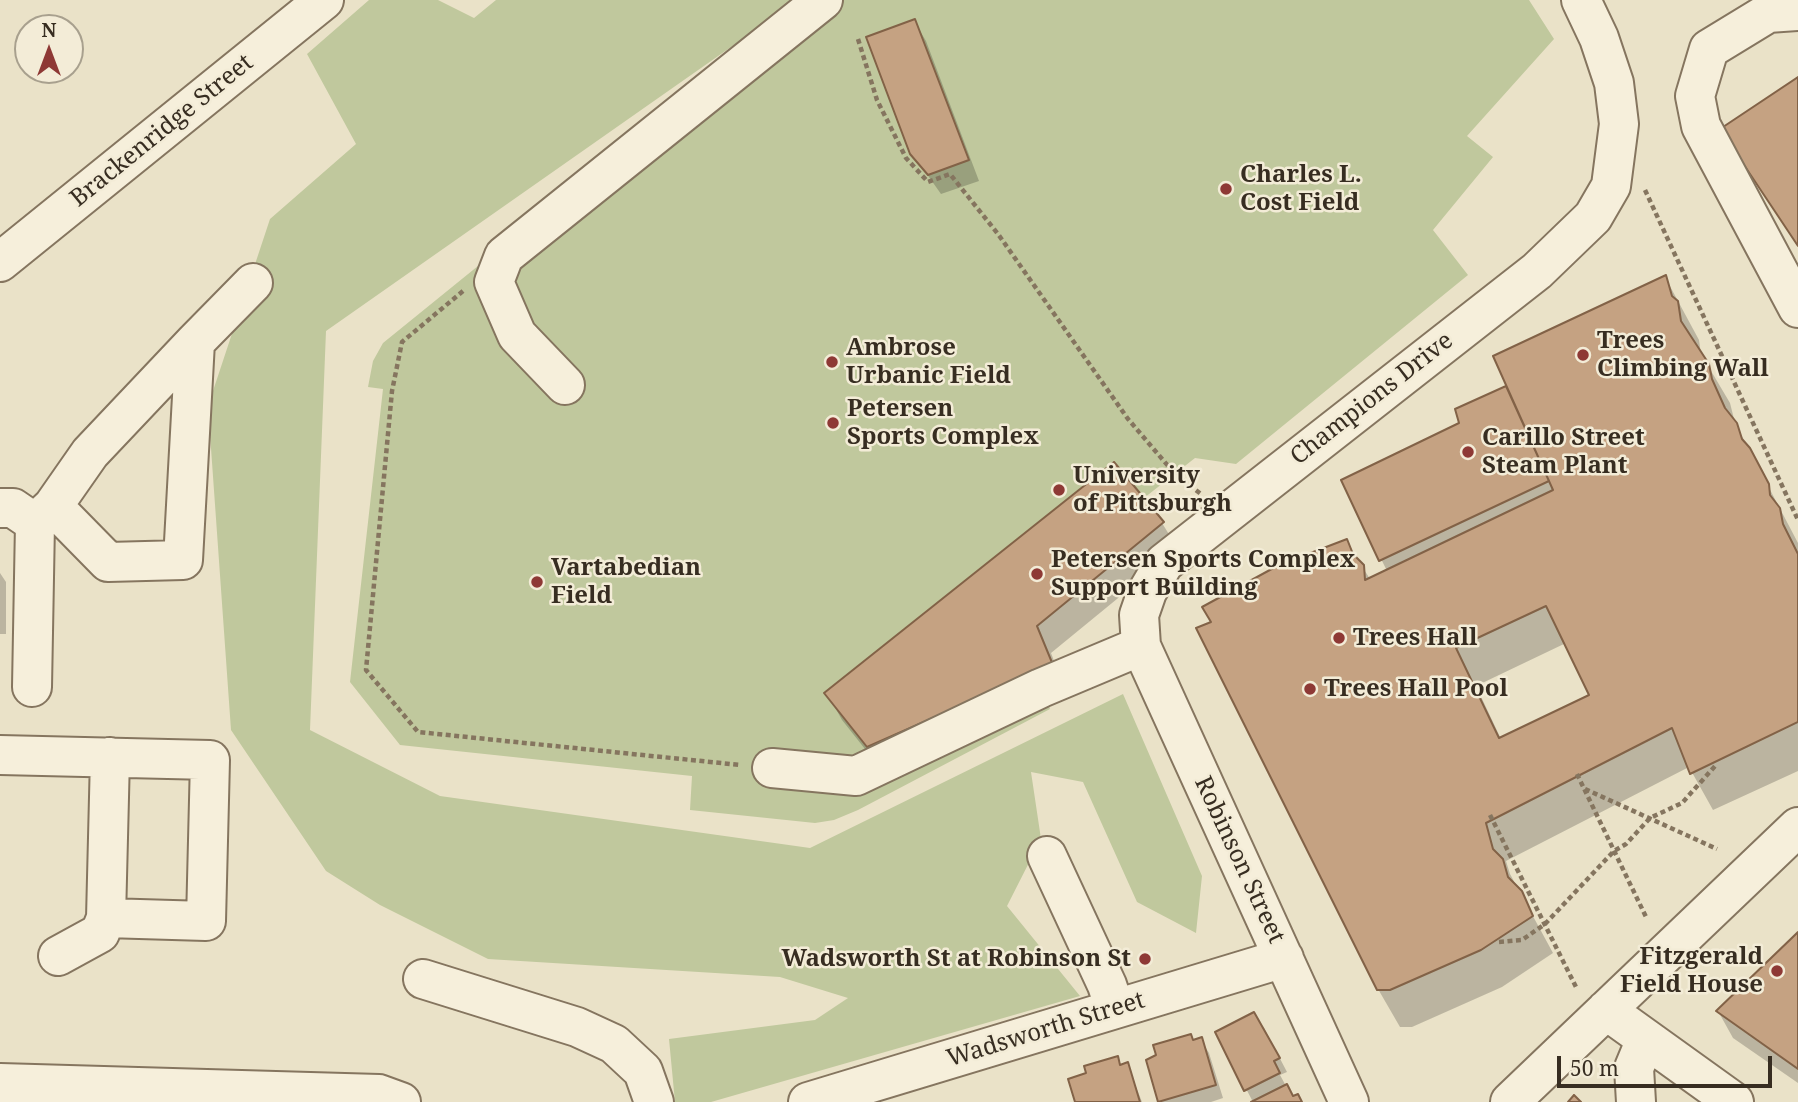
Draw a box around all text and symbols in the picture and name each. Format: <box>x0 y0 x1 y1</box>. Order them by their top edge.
north arrow <box>14 14 84 84</box>
text: N <box>42 17 56 43</box>
street label: Brackenridge Street <box>65 49 259 213</box>
place label: Charles L. Cost Field <box>1240 161 1362 217</box>
marker: Charles L. Cost Field <box>1218 181 1234 197</box>
street label: Champions Drive <box>1285 327 1459 471</box>
place label: Trees Climbing Wall <box>1597 327 1769 383</box>
place label: Ambrose Urbanic Field <box>846 334 1011 390</box>
marker: Trees Climbing Wall <box>1575 347 1591 363</box>
marker: Ambrose Urbanic Field <box>824 354 840 370</box>
place label: Petersen Sports Complex <box>847 395 1039 451</box>
marker: Petersen Sports Complex <box>825 415 841 431</box>
place label: Carillo Street Steam Plant <box>1482 424 1645 480</box>
marker: Carillo Street Steam Plant <box>1460 444 1476 460</box>
place label: University of Pittsburgh <box>1073 462 1232 518</box>
marker: University of Pittsburgh <box>1051 482 1067 498</box>
place label: Petersen Sports Complex Support Building <box>1051 546 1355 602</box>
place label: Vartabedian Field <box>551 554 701 610</box>
marker: Petersen Sports Complex Support Building <box>1029 566 1045 582</box>
marker: Vartabedian Field <box>529 574 545 590</box>
place label: Trees Hall <box>1353 624 1477 652</box>
marker: Trees Hall <box>1331 630 1347 646</box>
place label: Trees Hall Pool <box>1324 675 1508 703</box>
marker: Trees Hall Pool <box>1302 681 1318 697</box>
street label: Robinson Street <box>1188 772 1290 948</box>
place label: Fitzgerald Field House <box>1620 943 1763 999</box>
place label: Wadsworth St at Robinson St <box>781 945 1131 973</box>
marker: Wadsworth St at Robinson St <box>1137 951 1153 967</box>
marker: Fitzgerald Field House <box>1769 963 1785 979</box>
street label: Wadsworth Street <box>944 986 1148 1074</box>
scale bar <box>1560 1042 1775 1086</box>
text: 50 m <box>1570 1054 1619 1082</box>

